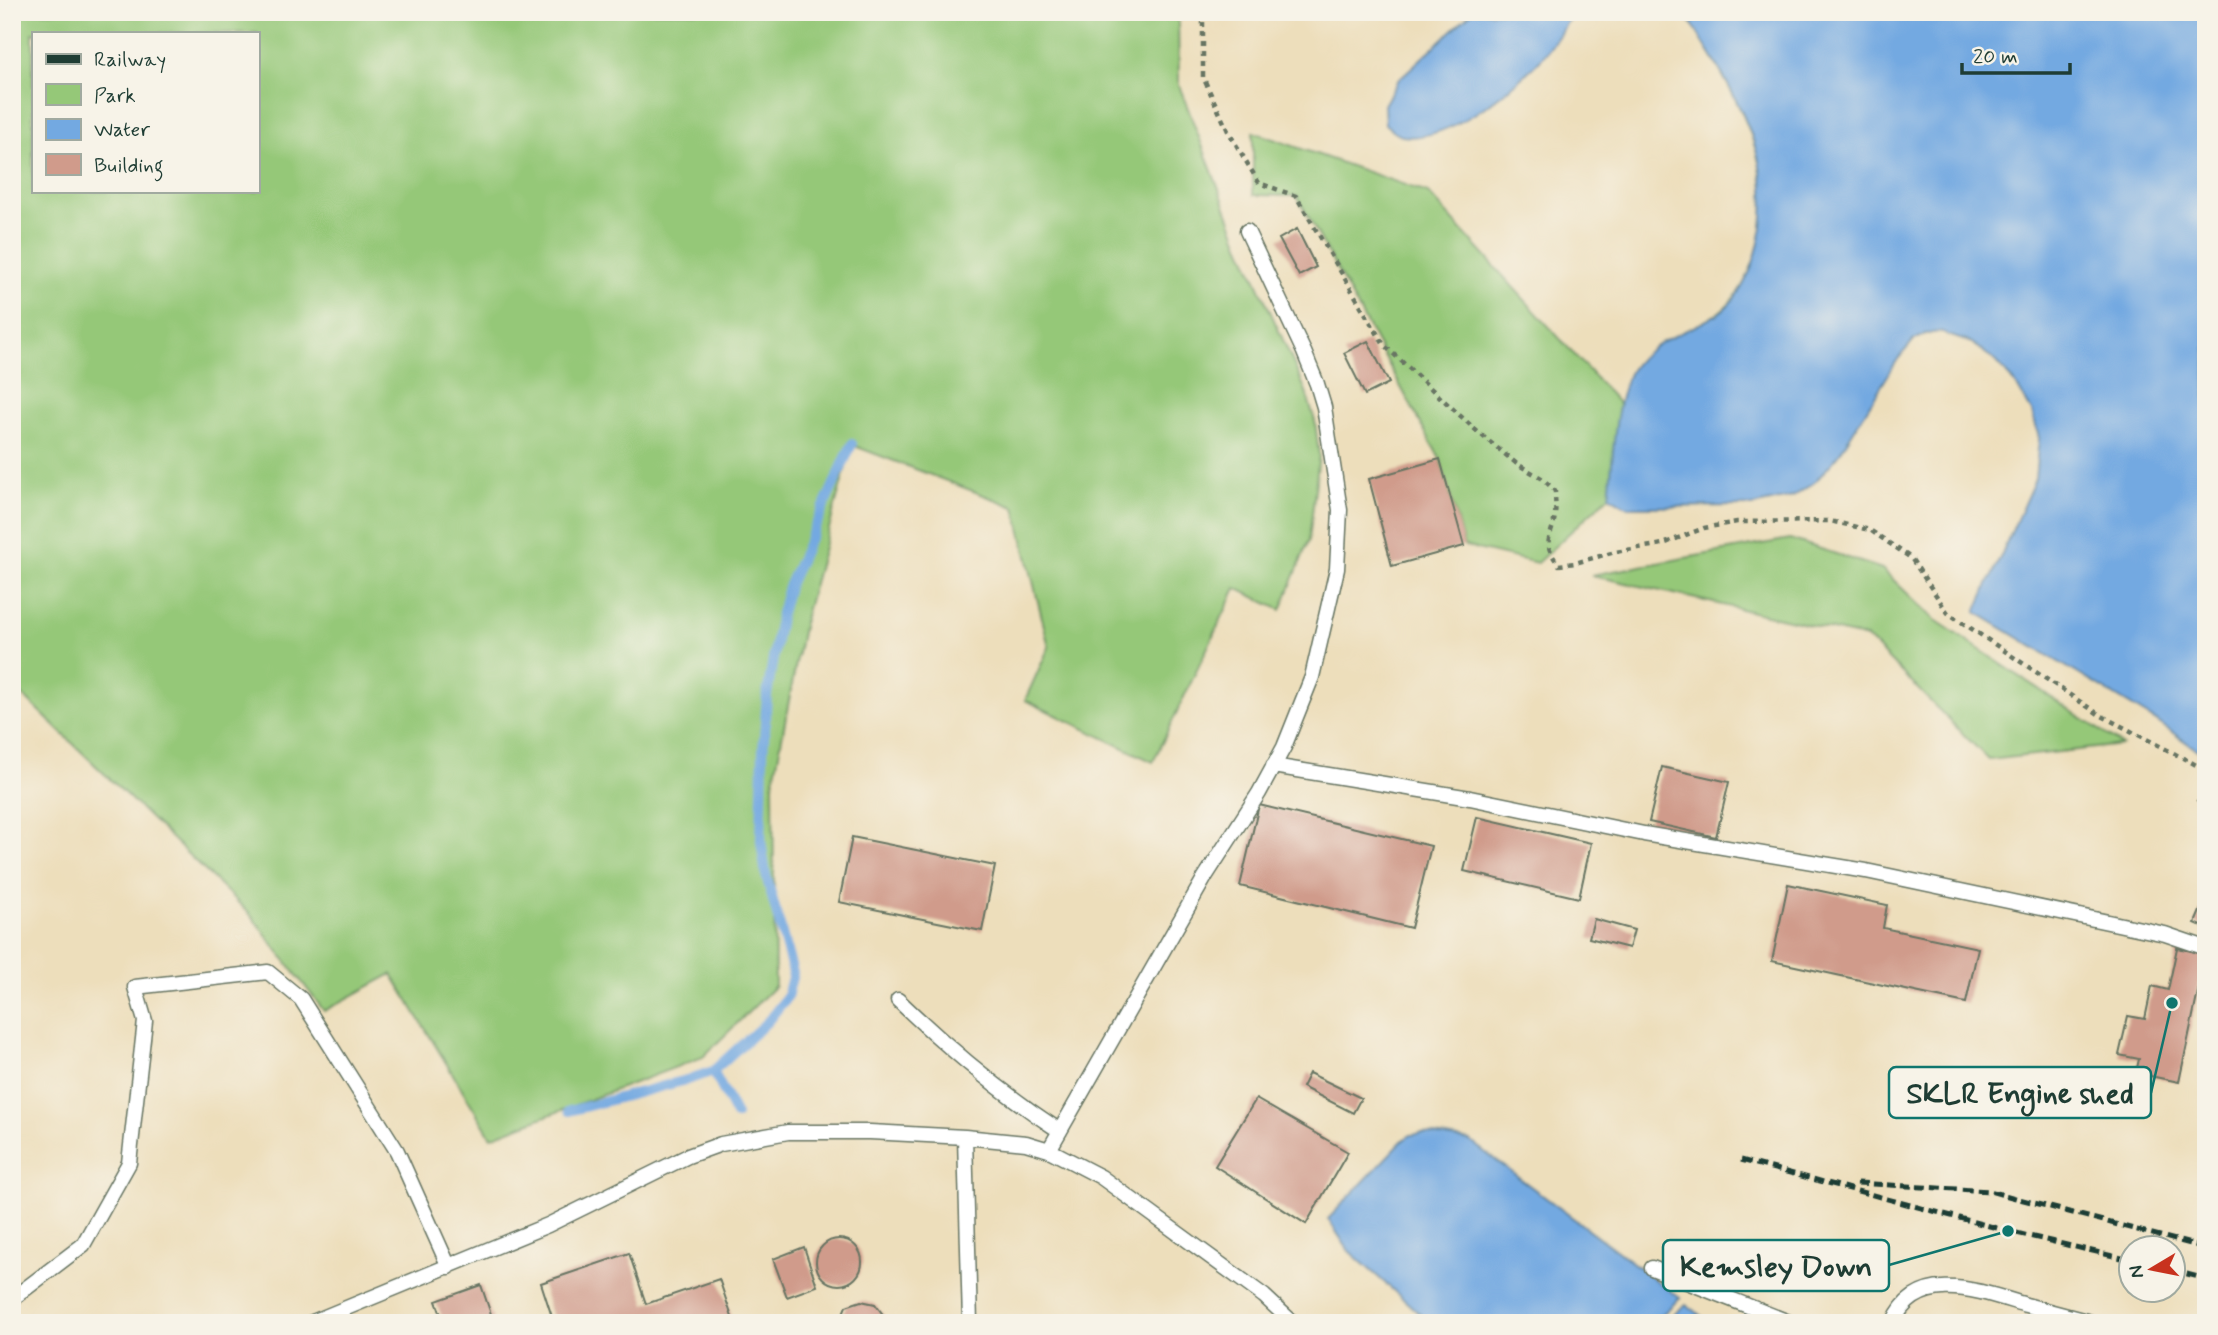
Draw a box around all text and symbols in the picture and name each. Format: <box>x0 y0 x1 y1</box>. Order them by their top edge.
legend <box>32 32 259 192</box>
scale bar <box>1962 32 2071 76</box>
text: 20 m <box>1973 43 2018 71</box>
text: Railway <box>94 46 166 74</box>
text: Park <box>94 82 136 110</box>
text: Water <box>94 116 150 144</box>
text: Building <box>94 152 164 182</box>
callout: SKLR Engine shed <box>1889 1067 2151 1118</box>
text: SKLR Engine shed <box>1906 1075 2134 1117</box>
north arrow <box>2116 1234 2186 1304</box>
callout: Kemsley Down <box>1663 1240 1889 1291</box>
text: Kemsley Down <box>1680 1248 1872 1287</box>
text: N <box>2123 1263 2150 1280</box>

